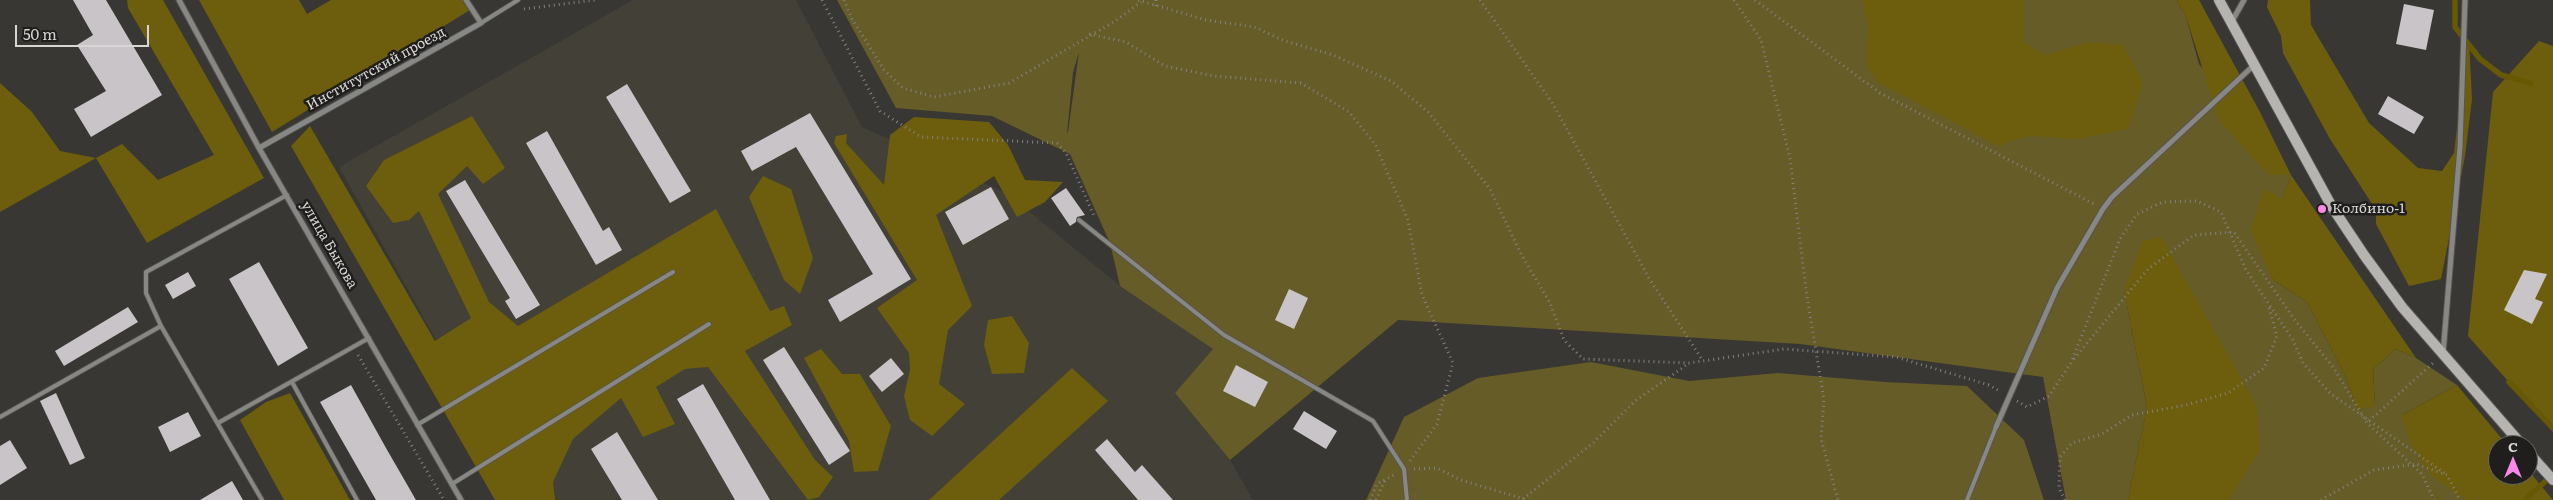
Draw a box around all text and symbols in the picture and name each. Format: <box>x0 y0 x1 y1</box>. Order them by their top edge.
scale bar <box>18 15 151 47</box>
text: 50 m <box>23 22 57 45</box>
street label: Институтский проезд <box>304 24 448 114</box>
street label: улица Быкова <box>297 198 361 292</box>
place label: Колбино-1 <box>2332 201 2405 217</box>
marker: Колбино-1 <box>2316 203 2328 215</box>
north arrow <box>2488 435 2538 485</box>
text: С <box>2508 436 2518 456</box>

